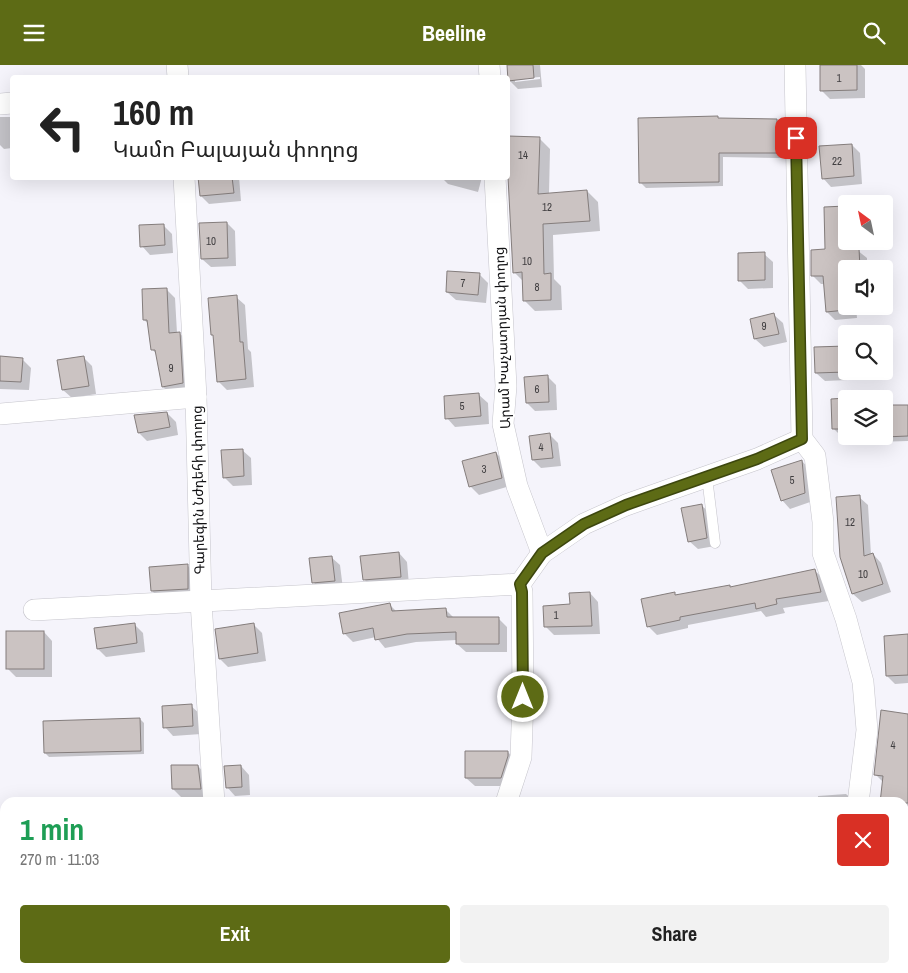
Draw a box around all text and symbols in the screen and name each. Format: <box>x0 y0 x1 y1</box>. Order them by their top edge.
text: Beeline <box>422 18 486 48</box>
icon: menu <box>20 19 48 47</box>
icon: search <box>860 19 888 47</box>
house number: 1 <box>836 71 842 85</box>
text: 160 m <box>113 89 194 136</box>
icon: left <box>30 95 95 160</box>
pin <box>775 117 817 159</box>
icon: arrive <box>782 124 810 152</box>
text: Կամո Բալայան փողոց <box>113 134 359 164</box>
house number: 14 <box>518 148 528 162</box>
house number: 22 <box>832 154 842 168</box>
north arrow <box>838 195 892 250</box>
map controls <box>838 195 893 445</box>
house number: 12 <box>542 200 552 214</box>
house number: 10 <box>206 234 216 248</box>
street label: Արամ Խաչատրյան փողոց <box>490 246 514 430</box>
house number: 10 <box>522 254 532 268</box>
button: sound <box>838 260 893 315</box>
house number: 7 <box>460 276 466 290</box>
house number: 8 <box>534 280 540 294</box>
house number: 9 <box>761 319 767 333</box>
button: search <box>838 325 893 380</box>
house number: 9 <box>168 361 174 375</box>
house number: 6 <box>534 382 540 396</box>
button: layers <box>838 390 893 445</box>
house number: 5 <box>459 399 465 413</box>
street label: Գարեգին Նժդեհի փողոց <box>188 405 208 575</box>
house number: 4 <box>538 440 544 454</box>
house number: 3 <box>481 462 487 476</box>
house number: 5 <box>789 473 795 487</box>
house number: 12 <box>845 515 855 529</box>
house number: 10 <box>858 567 868 581</box>
house number: 1 <box>553 608 559 622</box>
position arrow <box>496 670 548 722</box>
house number: 4 <box>890 738 896 752</box>
text: 1 min <box>20 809 84 849</box>
button: close <box>837 814 889 866</box>
text: 270 m · 11:03 <box>20 848 99 870</box>
button: Exit <box>20 905 450 963</box>
button: Share <box>460 905 889 963</box>

